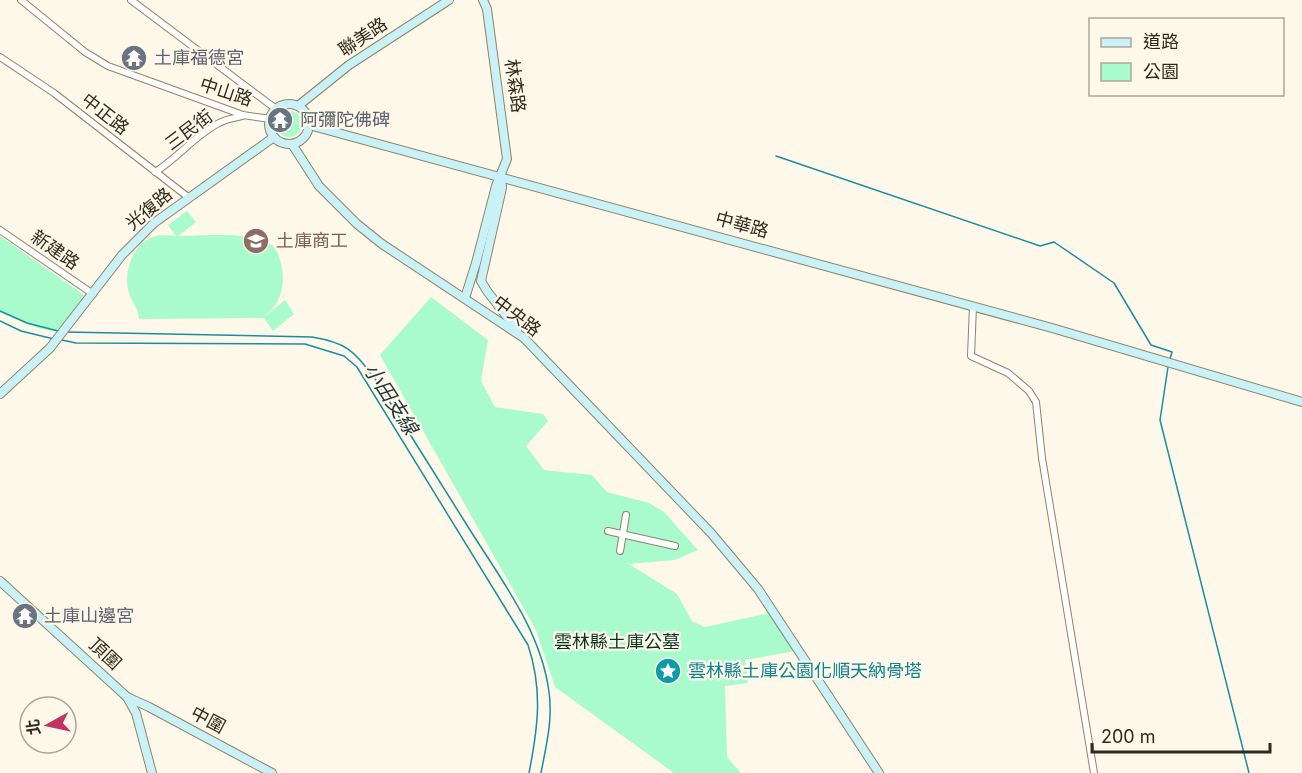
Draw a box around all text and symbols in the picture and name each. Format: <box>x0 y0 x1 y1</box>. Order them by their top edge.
street label: 聯美路 <box>334 13 391 60</box>
legend <box>1089 18 1284 96</box>
text: 道路 <box>1143 31 1179 52</box>
temple icon: 土庫福德宮 <box>119 43 149 73</box>
place label: 土庫福德宮 <box>154 47 244 68</box>
street label: 林森路 <box>501 58 530 114</box>
text: 公園 <box>1143 61 1179 82</box>
street label: 中山路 <box>197 73 255 110</box>
street label: 中正路 <box>78 89 133 139</box>
street label: 三民街 <box>161 105 217 154</box>
temple icon: 阿彌陀佛碑 <box>265 105 295 135</box>
place label: 阿彌陀佛碑 <box>300 109 390 130</box>
street label: 光復路 <box>121 183 176 234</box>
street label: 中華路 <box>713 207 771 242</box>
street label: 新建路 <box>27 226 83 274</box>
school or university icon: 土庫商工 <box>241 226 271 256</box>
place label: 土庫商工 <box>276 230 348 251</box>
street label: 中央路 <box>489 291 545 340</box>
water label: 小田支線 <box>359 359 424 441</box>
temple icon: 土庫山邊宮 <box>10 601 40 631</box>
place label: 土庫山邊宮 <box>44 605 134 626</box>
park label: 雲林縣土庫公墓 <box>554 631 680 652</box>
street label: 頂圍 <box>85 634 126 674</box>
place icon: 雲林縣土庫公園化順天納骨塔 <box>653 656 683 686</box>
place label: 雲林縣土庫公園化順天納骨塔 <box>688 660 922 681</box>
north arrow <box>18 695 78 755</box>
street label: 中圍 <box>187 702 229 737</box>
scale bar <box>1092 716 1270 754</box>
text: 北 <box>22 718 44 736</box>
text: 200 m <box>1101 726 1156 747</box>

